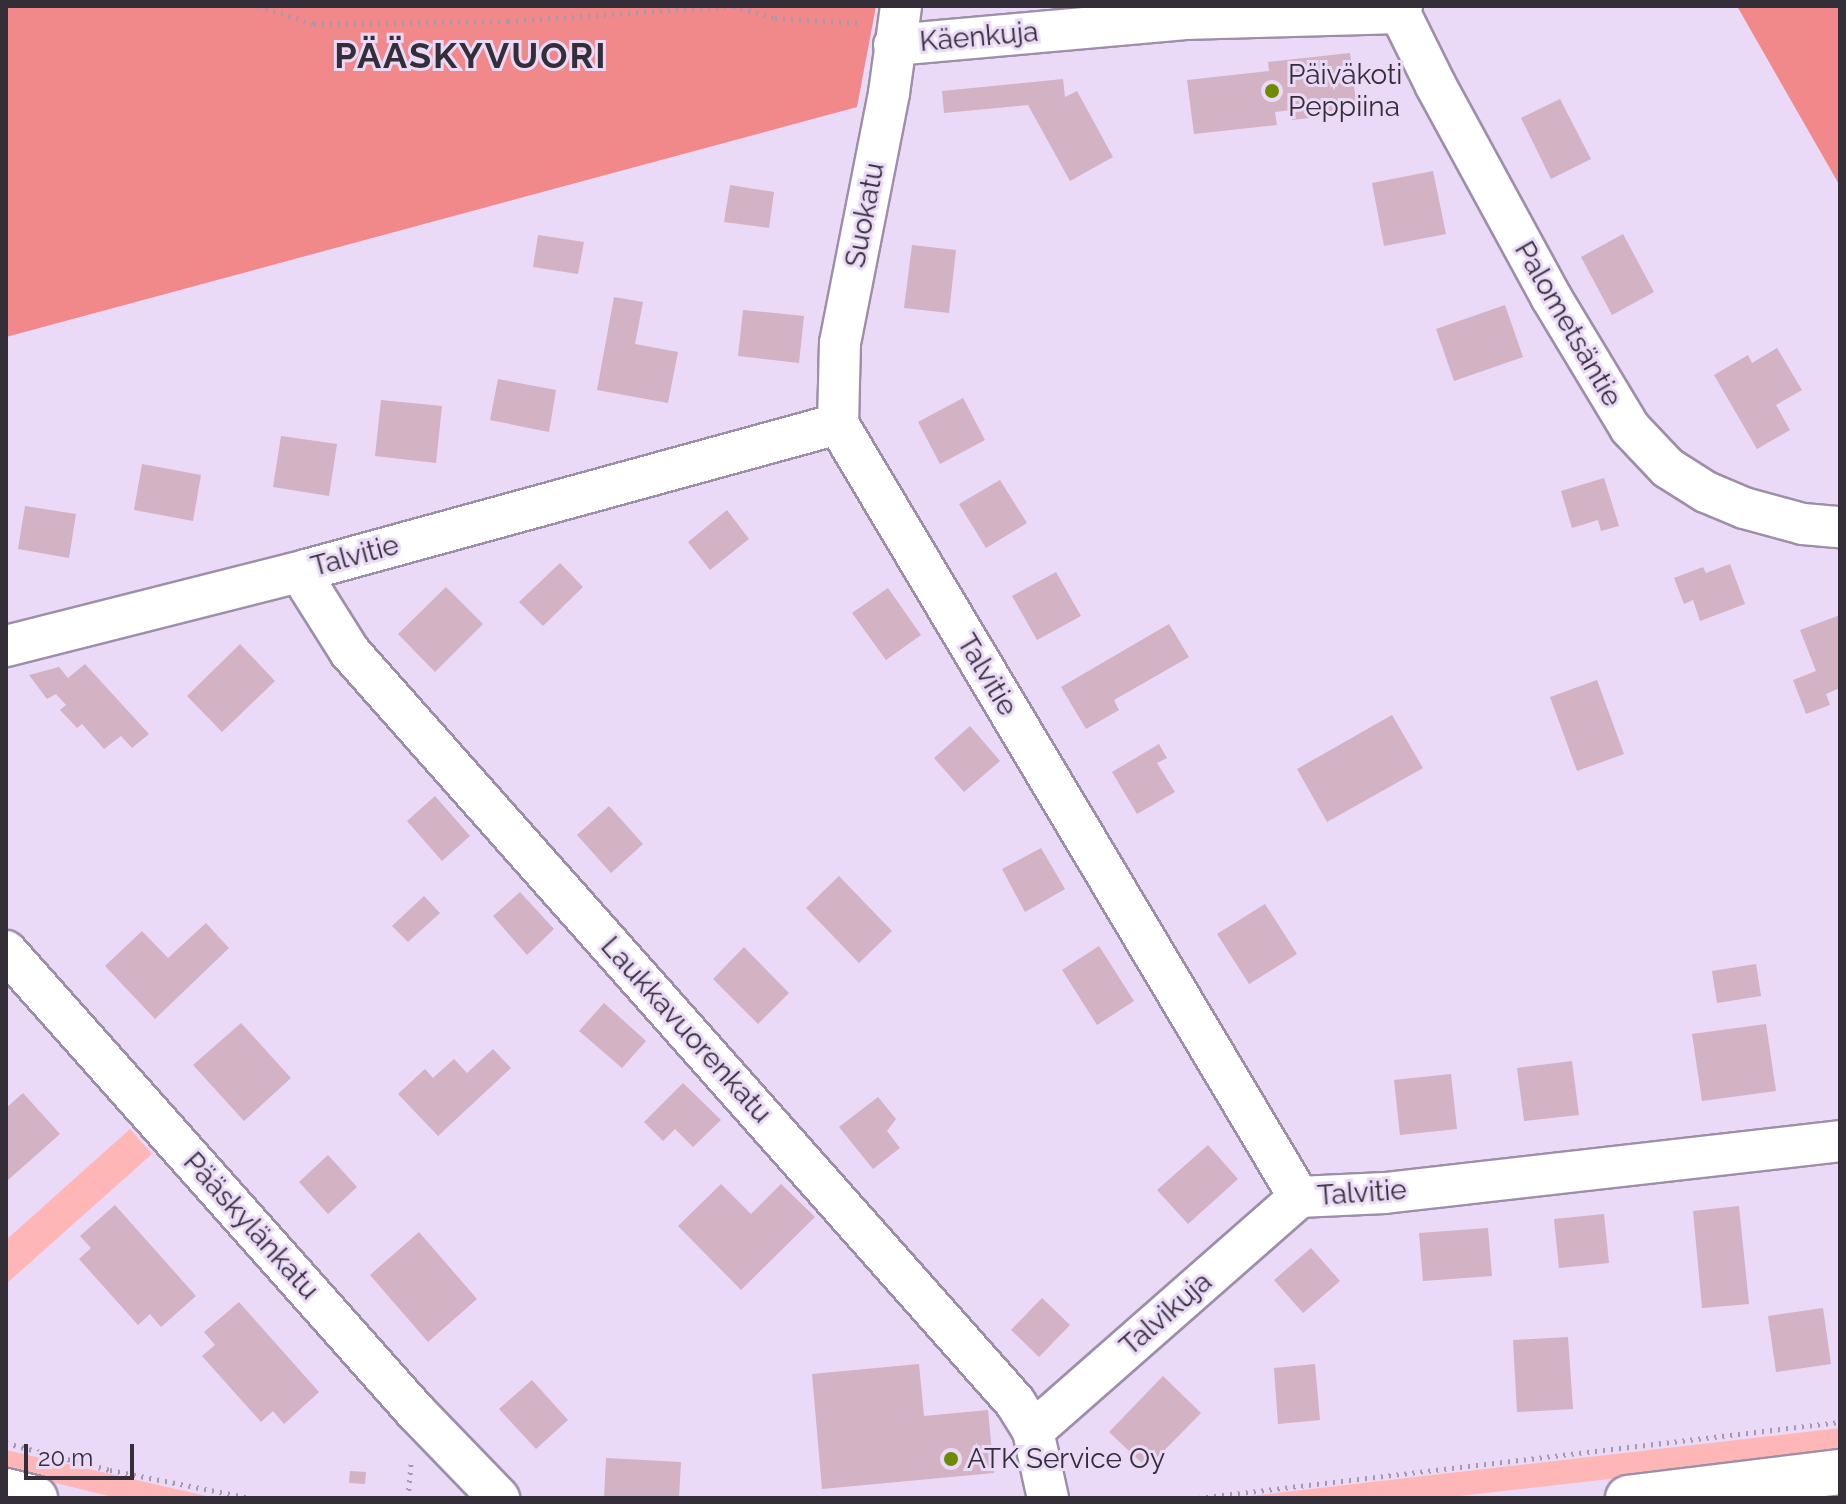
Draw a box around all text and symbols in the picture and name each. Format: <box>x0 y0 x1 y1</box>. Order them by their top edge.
street label: Käenkuja <box>918 15 1040 59</box>
district label: PÄÄSKYVUORI <box>334 34 608 78</box>
place label: Päiväkoti Peppiina <box>1288 58 1402 124</box>
marker: Päiväkoti Peppiina <box>1263 82 1281 100</box>
street label: Suokatu <box>838 160 892 270</box>
street label: Palometsäntie <box>1507 235 1629 413</box>
street label: Talvitie <box>307 528 403 584</box>
street label: Talvitie <box>950 628 1024 722</box>
street label: Laukkavuorenkatu <box>594 930 778 1130</box>
street label: Pääskylänkatu <box>176 1145 326 1307</box>
street label: Talvitie <box>1316 1173 1408 1213</box>
street label: Talvikuja <box>1113 1265 1219 1363</box>
scale bar <box>28 1428 138 1478</box>
place label: ATK Service Oy <box>967 1442 1165 1476</box>
text: 20 m <box>38 1443 93 1472</box>
marker: ATK Service Oy <box>942 1450 960 1468</box>

